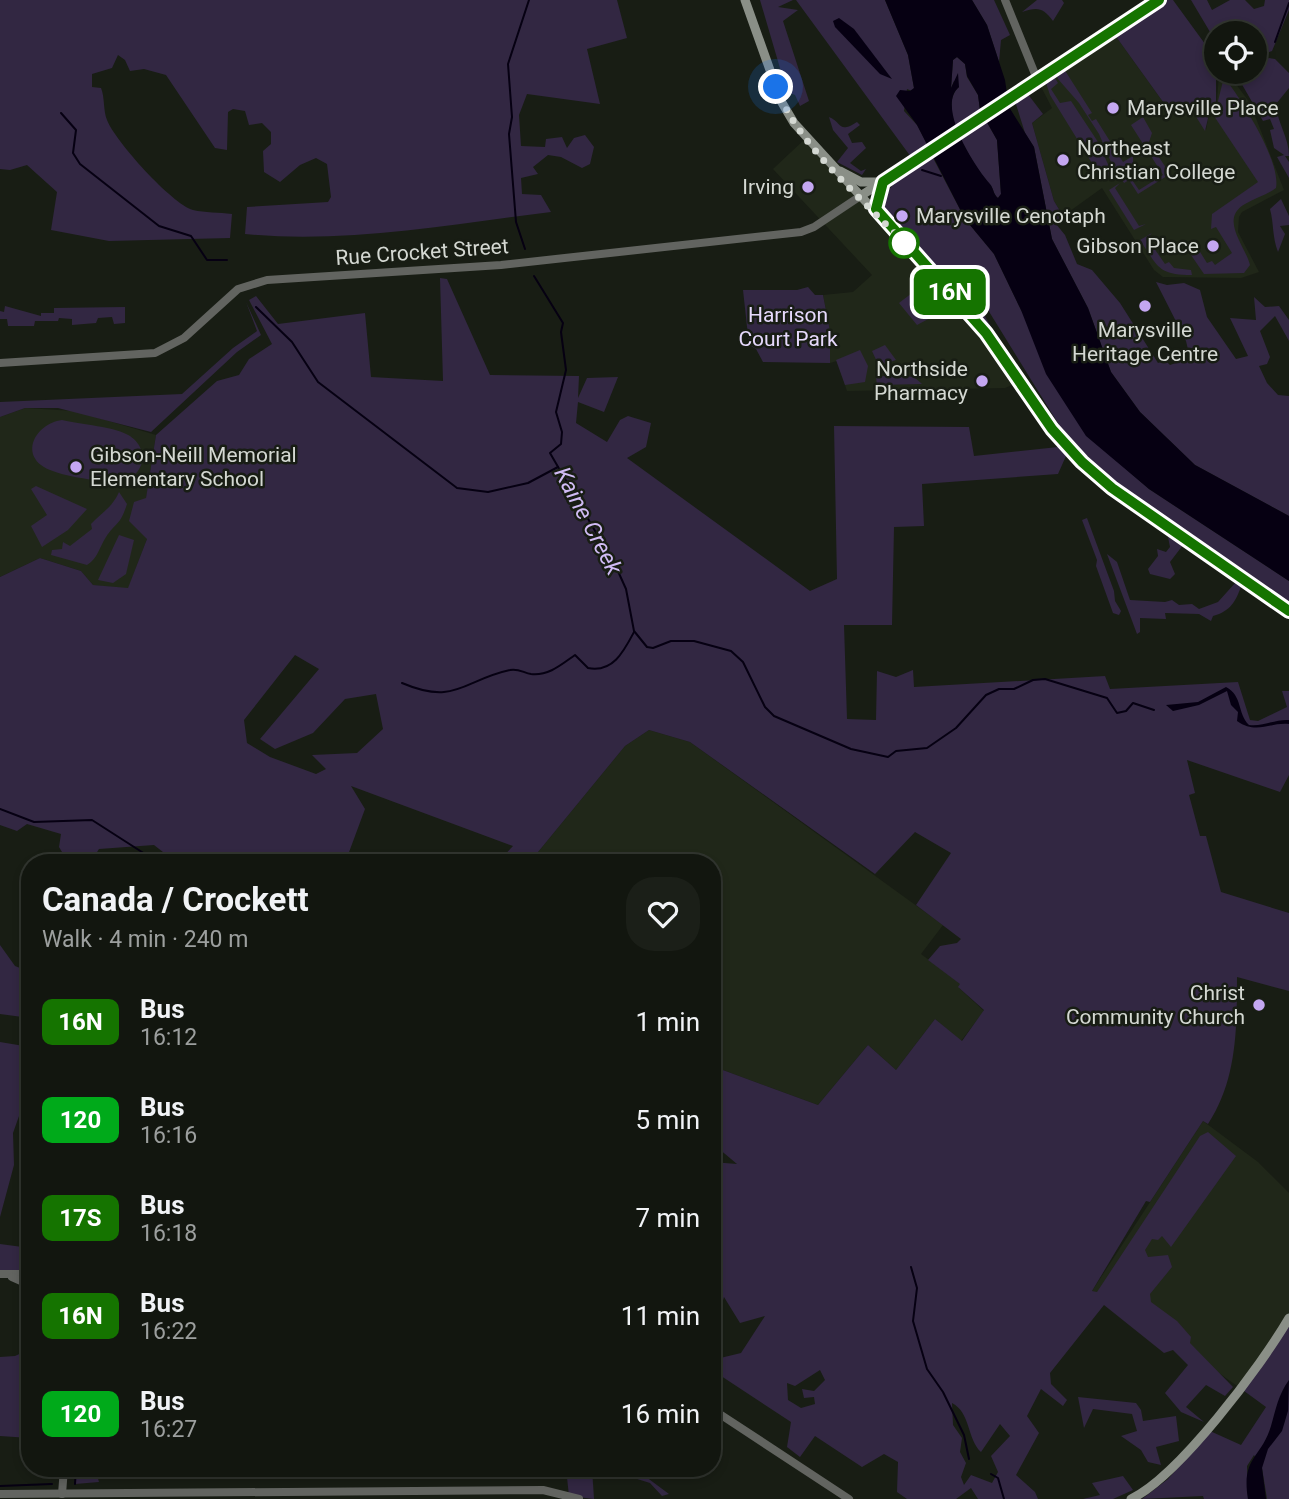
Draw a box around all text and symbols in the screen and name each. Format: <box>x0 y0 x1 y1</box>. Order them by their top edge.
map controls <box>1204 21 1267 84</box>
button: locate <box>1204 21 1267 84</box>
your location <box>758 69 793 104</box>
place label: Marysville Place <box>1127 96 1279 120</box>
marker: Marysville Place <box>1105 100 1121 116</box>
place label: Northeast Christian College <box>1077 136 1235 184</box>
marker: Northeast Christian College <box>1055 152 1071 168</box>
place label: Irving <box>742 175 794 199</box>
marker: Irving <box>800 179 816 195</box>
place label: Marysville Cenotaph <box>916 204 1106 228</box>
marker: Marysville Cenotaph <box>894 208 910 224</box>
unlabelled marker <box>889 228 919 258</box>
street label: Rue Crocket Street <box>335 234 509 270</box>
place label: Gibson Place <box>1076 234 1199 258</box>
marker: Gibson Place <box>1205 238 1221 254</box>
line badge: 16N <box>910 269 990 315</box>
text: 16N <box>928 278 972 306</box>
marker: Marysville Heritage Centre <box>1137 298 1153 314</box>
park label: Harrison Court Park <box>738 303 838 351</box>
place label: Marysville Heritage Centre <box>1072 318 1218 366</box>
place label: Northside Pharmacy <box>874 357 968 405</box>
marker: Northside Pharmacy <box>974 373 990 389</box>
place label: Gibson-Neill Memorial Elementary School <box>90 443 297 491</box>
marker: Gibson-Neill Memorial Elementary School <box>68 459 84 475</box>
water label: Kaine Creek <box>548 462 628 580</box>
button: heart <box>626 877 700 951</box>
text: Canada / Crockett <box>42 880 309 919</box>
text: Walk · 4 min · 240 m <box>42 926 248 953</box>
place label: Christ Community Church <box>1066 981 1245 1029</box>
text: Bus <box>140 994 185 1024</box>
marker: Christ Community Church <box>1251 997 1267 1013</box>
text: 1 min <box>635 1007 700 1037</box>
text: 16N <box>58 1008 103 1036</box>
text: 16:12 <box>140 1024 197 1051</box>
text: Bus <box>140 1092 185 1122</box>
text: 5 min <box>635 1105 700 1135</box>
text: 120 <box>60 1106 101 1134</box>
text: 16:16 <box>140 1122 197 1149</box>
text: Bus <box>140 1190 185 1220</box>
text: 7 min <box>635 1203 700 1233</box>
text: 17S <box>59 1204 102 1232</box>
text: 16:18 <box>140 1220 197 1247</box>
text: Bus <box>140 1288 185 1318</box>
text: 11 min <box>621 1301 700 1331</box>
text: 16N <box>58 1302 103 1330</box>
text: 16:22 <box>140 1318 197 1345</box>
text: Bus <box>140 1386 185 1416</box>
text: 16 min <box>621 1399 700 1429</box>
text: 120 <box>60 1400 101 1428</box>
text: 16:27 <box>140 1416 197 1443</box>

